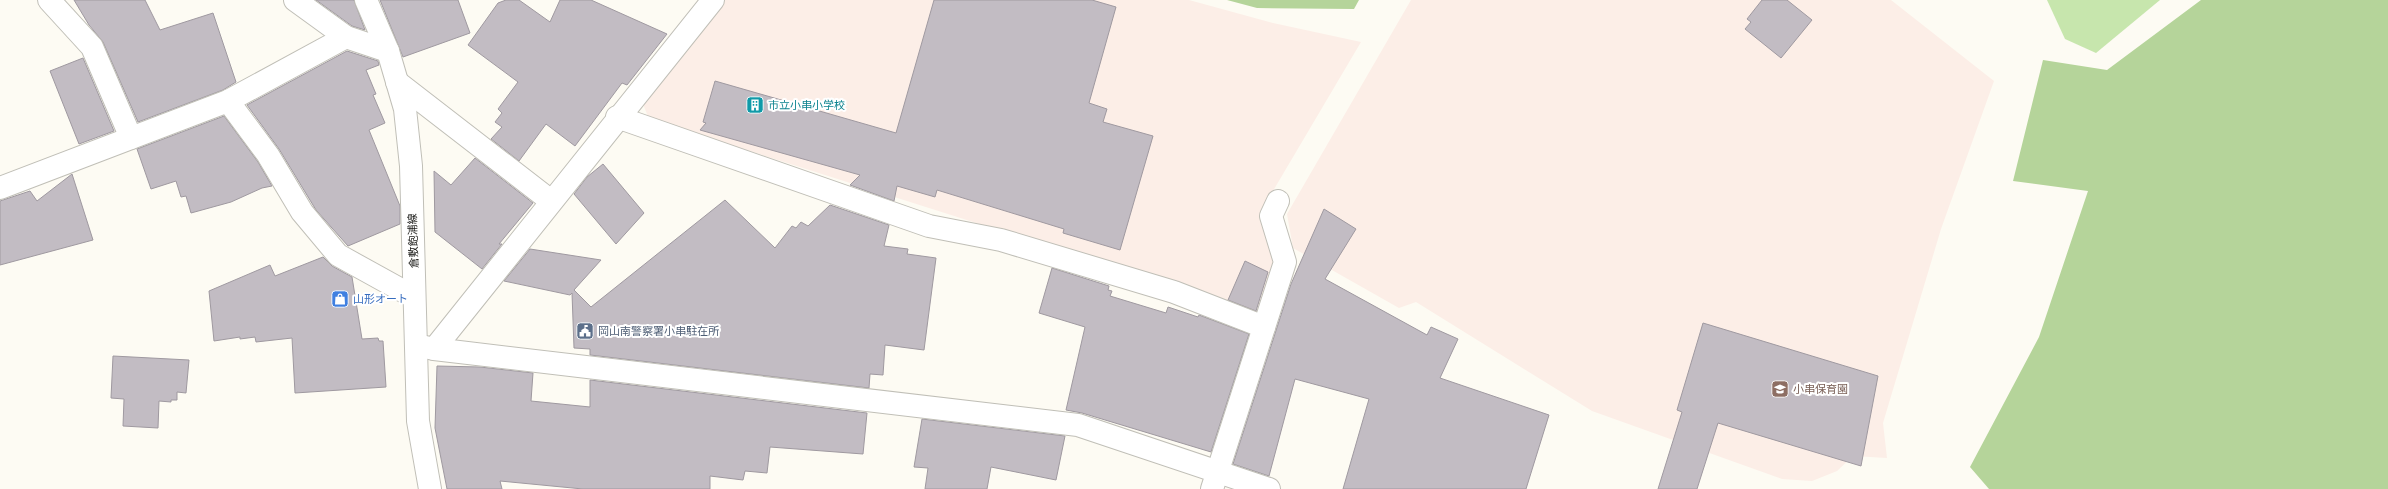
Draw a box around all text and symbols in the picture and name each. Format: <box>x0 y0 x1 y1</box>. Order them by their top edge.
building icon: 市立小串小学校 <box>745 95 765 115</box>
place label: 市立小串小学校 <box>768 98 845 112</box>
street label: 倉敷飽浦線 <box>405 213 421 269</box>
shop icon: 山形オート <box>330 289 350 309</box>
place label: 山形オート <box>353 292 408 306</box>
public building icon: 岡山南警察署小串駐在所 <box>575 321 595 341</box>
place label: 岡山南警察署小串駐在所 <box>598 324 720 338</box>
school or university icon: 小串保育園 <box>1770 379 1790 399</box>
place label: 小串保育園 <box>1793 382 1848 396</box>

